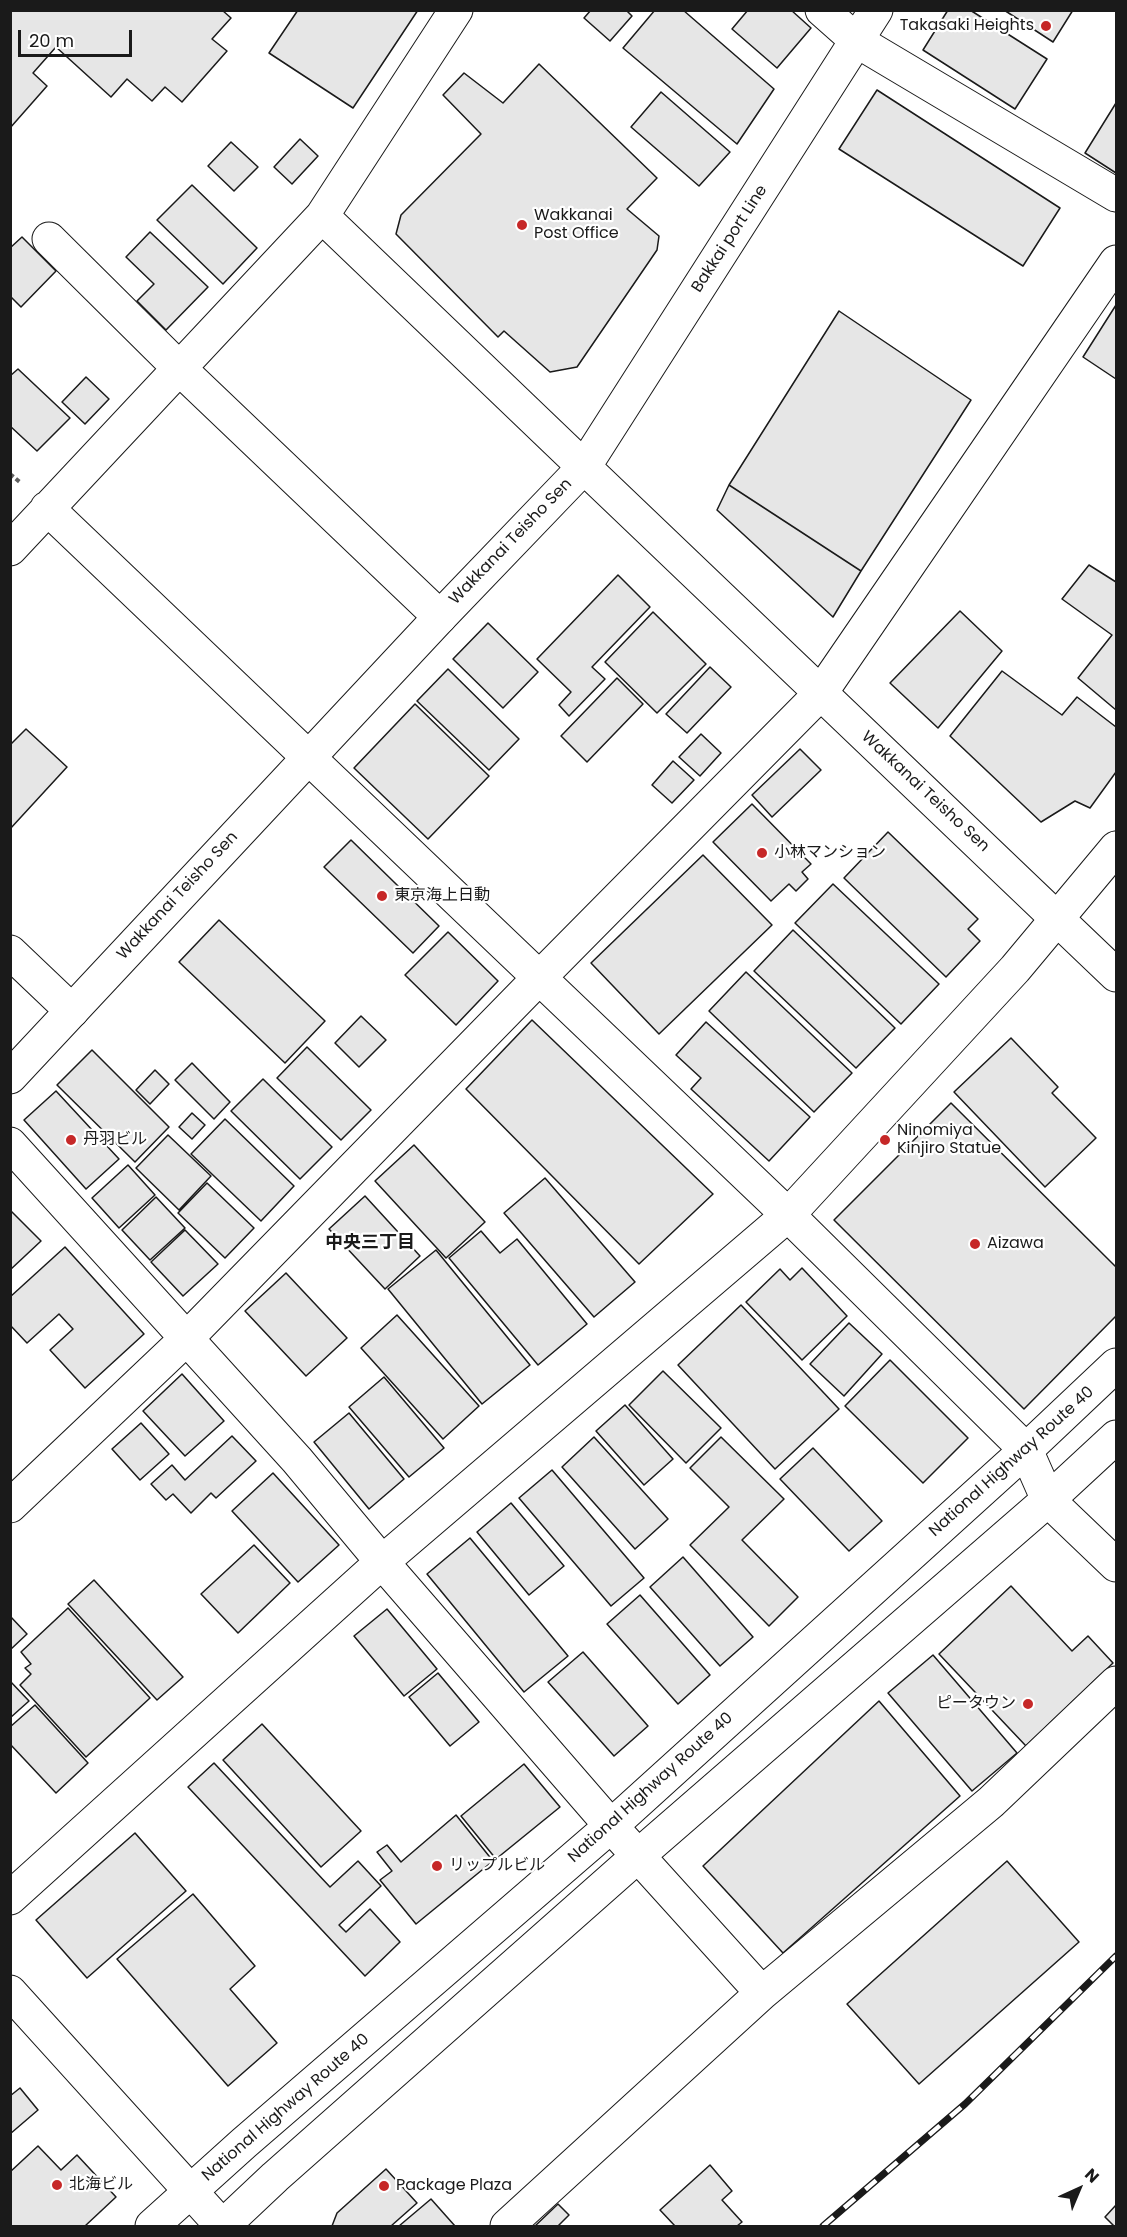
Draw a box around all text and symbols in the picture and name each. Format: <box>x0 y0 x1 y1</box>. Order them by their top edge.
place label: Takasaki Heights <box>900 16 1034 36</box>
scale bar <box>21 18 135 56</box>
marker: Takasaki Heights <box>1039 19 1053 33</box>
text: 20 m <box>29 28 74 53</box>
street label: Bakkai port Line <box>688 182 772 296</box>
place label: Wakkanai Post Office <box>534 206 619 244</box>
marker: Wakkanai Post Office <box>515 218 529 232</box>
street label: Wakkanai Teisho Sen <box>446 475 576 609</box>
street label: Wakkanai Teisho Sen <box>857 728 993 856</box>
street label: Wakkanai Teisho Sen <box>114 828 242 964</box>
place label: 小林マンション <box>774 843 886 863</box>
marker: 小林マンション <box>755 846 769 860</box>
place label: 東京海上日動 <box>394 886 490 906</box>
marker: 東京海上日動 <box>375 889 389 903</box>
place label: Ninomiya Kinjiro Statue <box>897 1121 1001 1159</box>
place label: 丹羽ビル <box>83 1130 147 1150</box>
marker: 丹羽ビル <box>64 1133 78 1147</box>
marker: Ninomiya Kinjiro Statue <box>878 1133 892 1147</box>
district label: 中央三丁目 <box>325 1232 415 1254</box>
place label: Aizawa <box>987 1234 1044 1254</box>
marker: Aizawa <box>968 1237 982 1251</box>
street label: National Highway Route 40 <box>926 1383 1098 1541</box>
place label: ピータウン <box>936 1694 1016 1714</box>
marker: ピータウン <box>1021 1697 1035 1711</box>
street label: National Highway Route 40 <box>565 1709 737 1867</box>
place label: リップルビル <box>449 1856 545 1876</box>
marker: リップルビル <box>430 1859 444 1873</box>
street label: National Highway Route 40 <box>199 2030 373 2186</box>
north arrow <box>1049 2159 1109 2219</box>
text: N <box>1080 2163 1104 2188</box>
place label: 北海ビル <box>69 2175 133 2195</box>
place label: Package Plaza <box>396 2176 512 2196</box>
marker: 北海ビル <box>50 2178 64 2192</box>
marker: Package Plaza <box>377 2179 391 2193</box>

